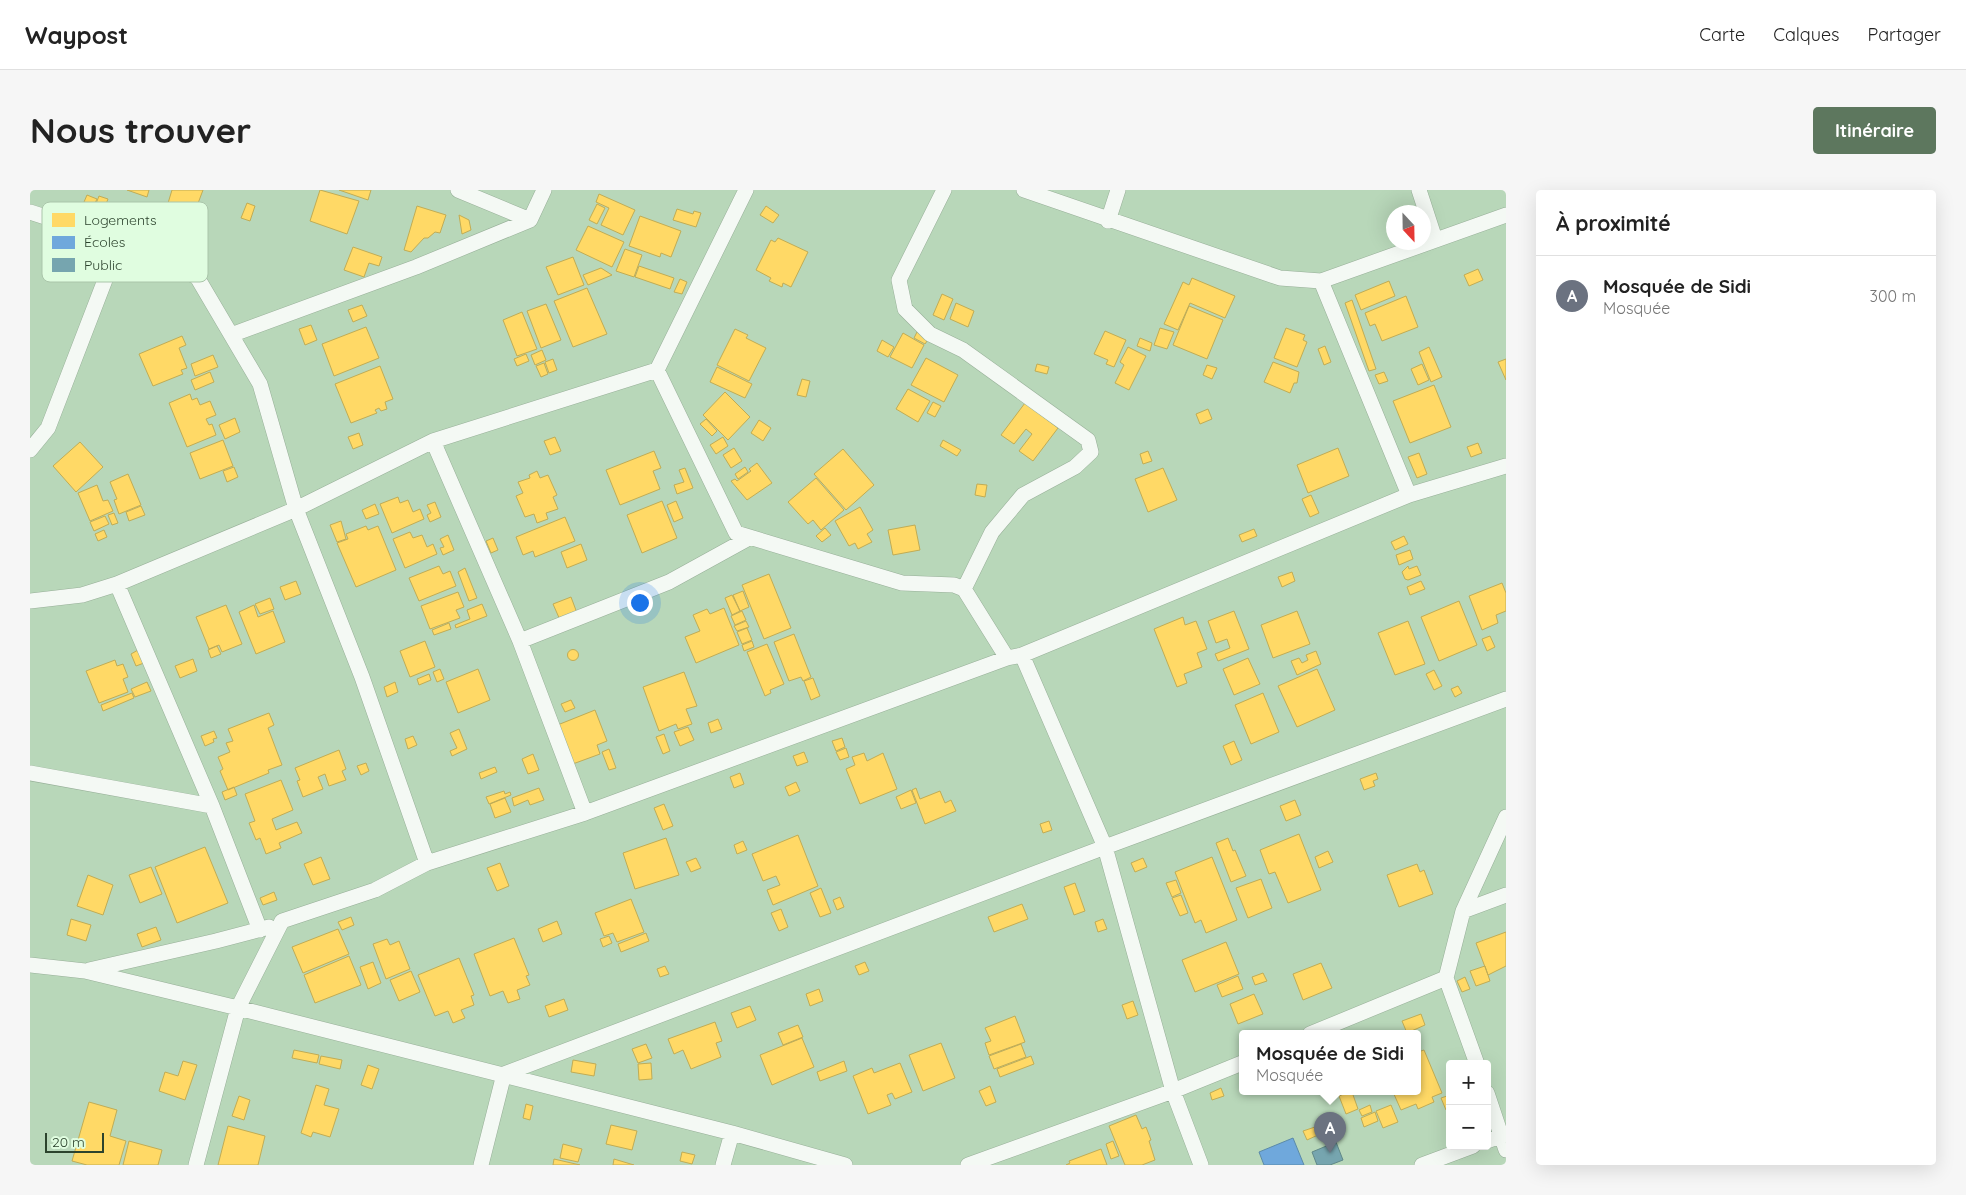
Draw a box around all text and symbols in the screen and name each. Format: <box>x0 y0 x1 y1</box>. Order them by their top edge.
text: Waypost <box>25 20 128 50</box>
text: Carte <box>1699 23 1745 46</box>
text: Calques <box>1773 23 1840 46</box>
text: Partager <box>1868 23 1941 46</box>
button: Itinéraire <box>1813 107 1936 154</box>
text: Nous trouver <box>30 108 251 152</box>
legend <box>42 202 208 282</box>
north arrow <box>1386 205 1431 250</box>
text: À proximité <box>1556 210 1671 236</box>
text: Logements <box>84 211 157 229</box>
text: Écoles <box>84 233 125 251</box>
text: Public <box>84 256 122 274</box>
text: Mosquée de Sidi <box>1603 274 1751 298</box>
text: A <box>1567 286 1577 306</box>
text: 300 m <box>1870 286 1916 306</box>
text: Mosquée <box>1603 298 1670 318</box>
your location <box>627 590 653 616</box>
popup <box>1239 1030 1421 1095</box>
text: Mosquée de Sidi <box>1256 1041 1404 1065</box>
map controls <box>1446 1060 1491 1150</box>
button: + <box>1446 1060 1491 1105</box>
text: Mosquée <box>1256 1065 1323 1085</box>
button: − <box>1446 1105 1491 1150</box>
pin: A <box>1314 1112 1346 1153</box>
scale bar <box>45 1130 104 1153</box>
text: 20 m <box>52 1133 85 1151</box>

